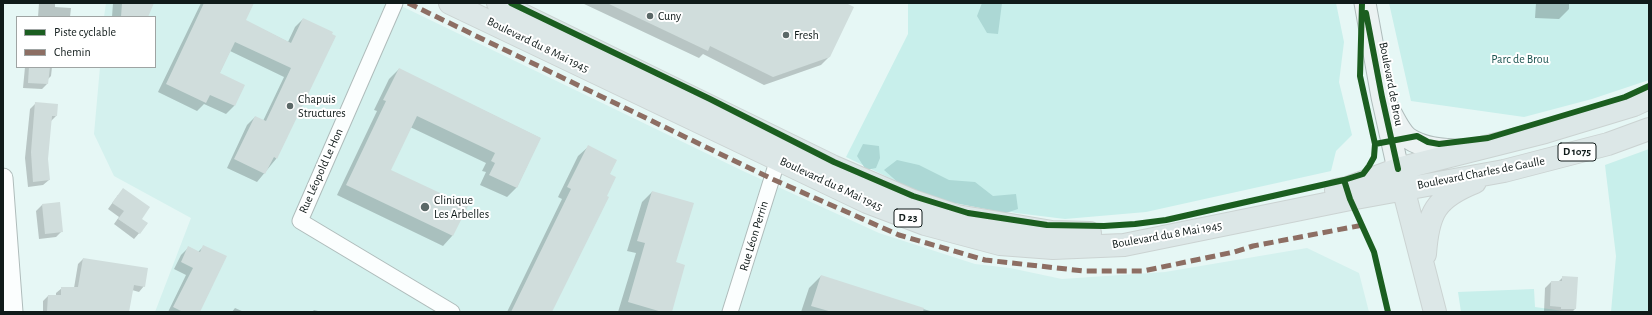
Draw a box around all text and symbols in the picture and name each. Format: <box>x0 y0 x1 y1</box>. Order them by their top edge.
place label: Cuny <box>658 9 681 23</box>
marker: Cuny <box>645 11 655 21</box>
street label: Boulevard du 8 Mai 1945 <box>485 14 591 76</box>
legend <box>16 16 156 68</box>
text: Piste cyclable <box>54 26 116 38</box>
place label: Fresh <box>794 28 819 42</box>
marker: Fresh <box>781 30 791 40</box>
street label: Boulevard de Brou <box>1376 41 1406 127</box>
text: Chemin <box>54 46 91 58</box>
park label: Parc de Brou <box>1491 52 1549 66</box>
place label: Chapuis Structures <box>298 92 346 120</box>
marker: Chapuis Structures <box>285 101 295 111</box>
street label: Rue Léopold Le Hon <box>296 126 346 216</box>
road number: D 1075 <box>1558 143 1596 161</box>
street label: Boulevard du 8 Mai 1945 <box>777 154 885 214</box>
street label: Boulevard Charles de Gaulle <box>1416 154 1546 192</box>
place label: Clinique Les Arbelles <box>434 193 489 221</box>
street label: Rue Léon Perrin <box>737 199 771 273</box>
marker: Clinique Les Arbelles <box>419 201 431 213</box>
road number: D 23 <box>894 209 922 227</box>
street label: Boulevard du 8 Mai 1945 <box>1111 218 1223 252</box>

